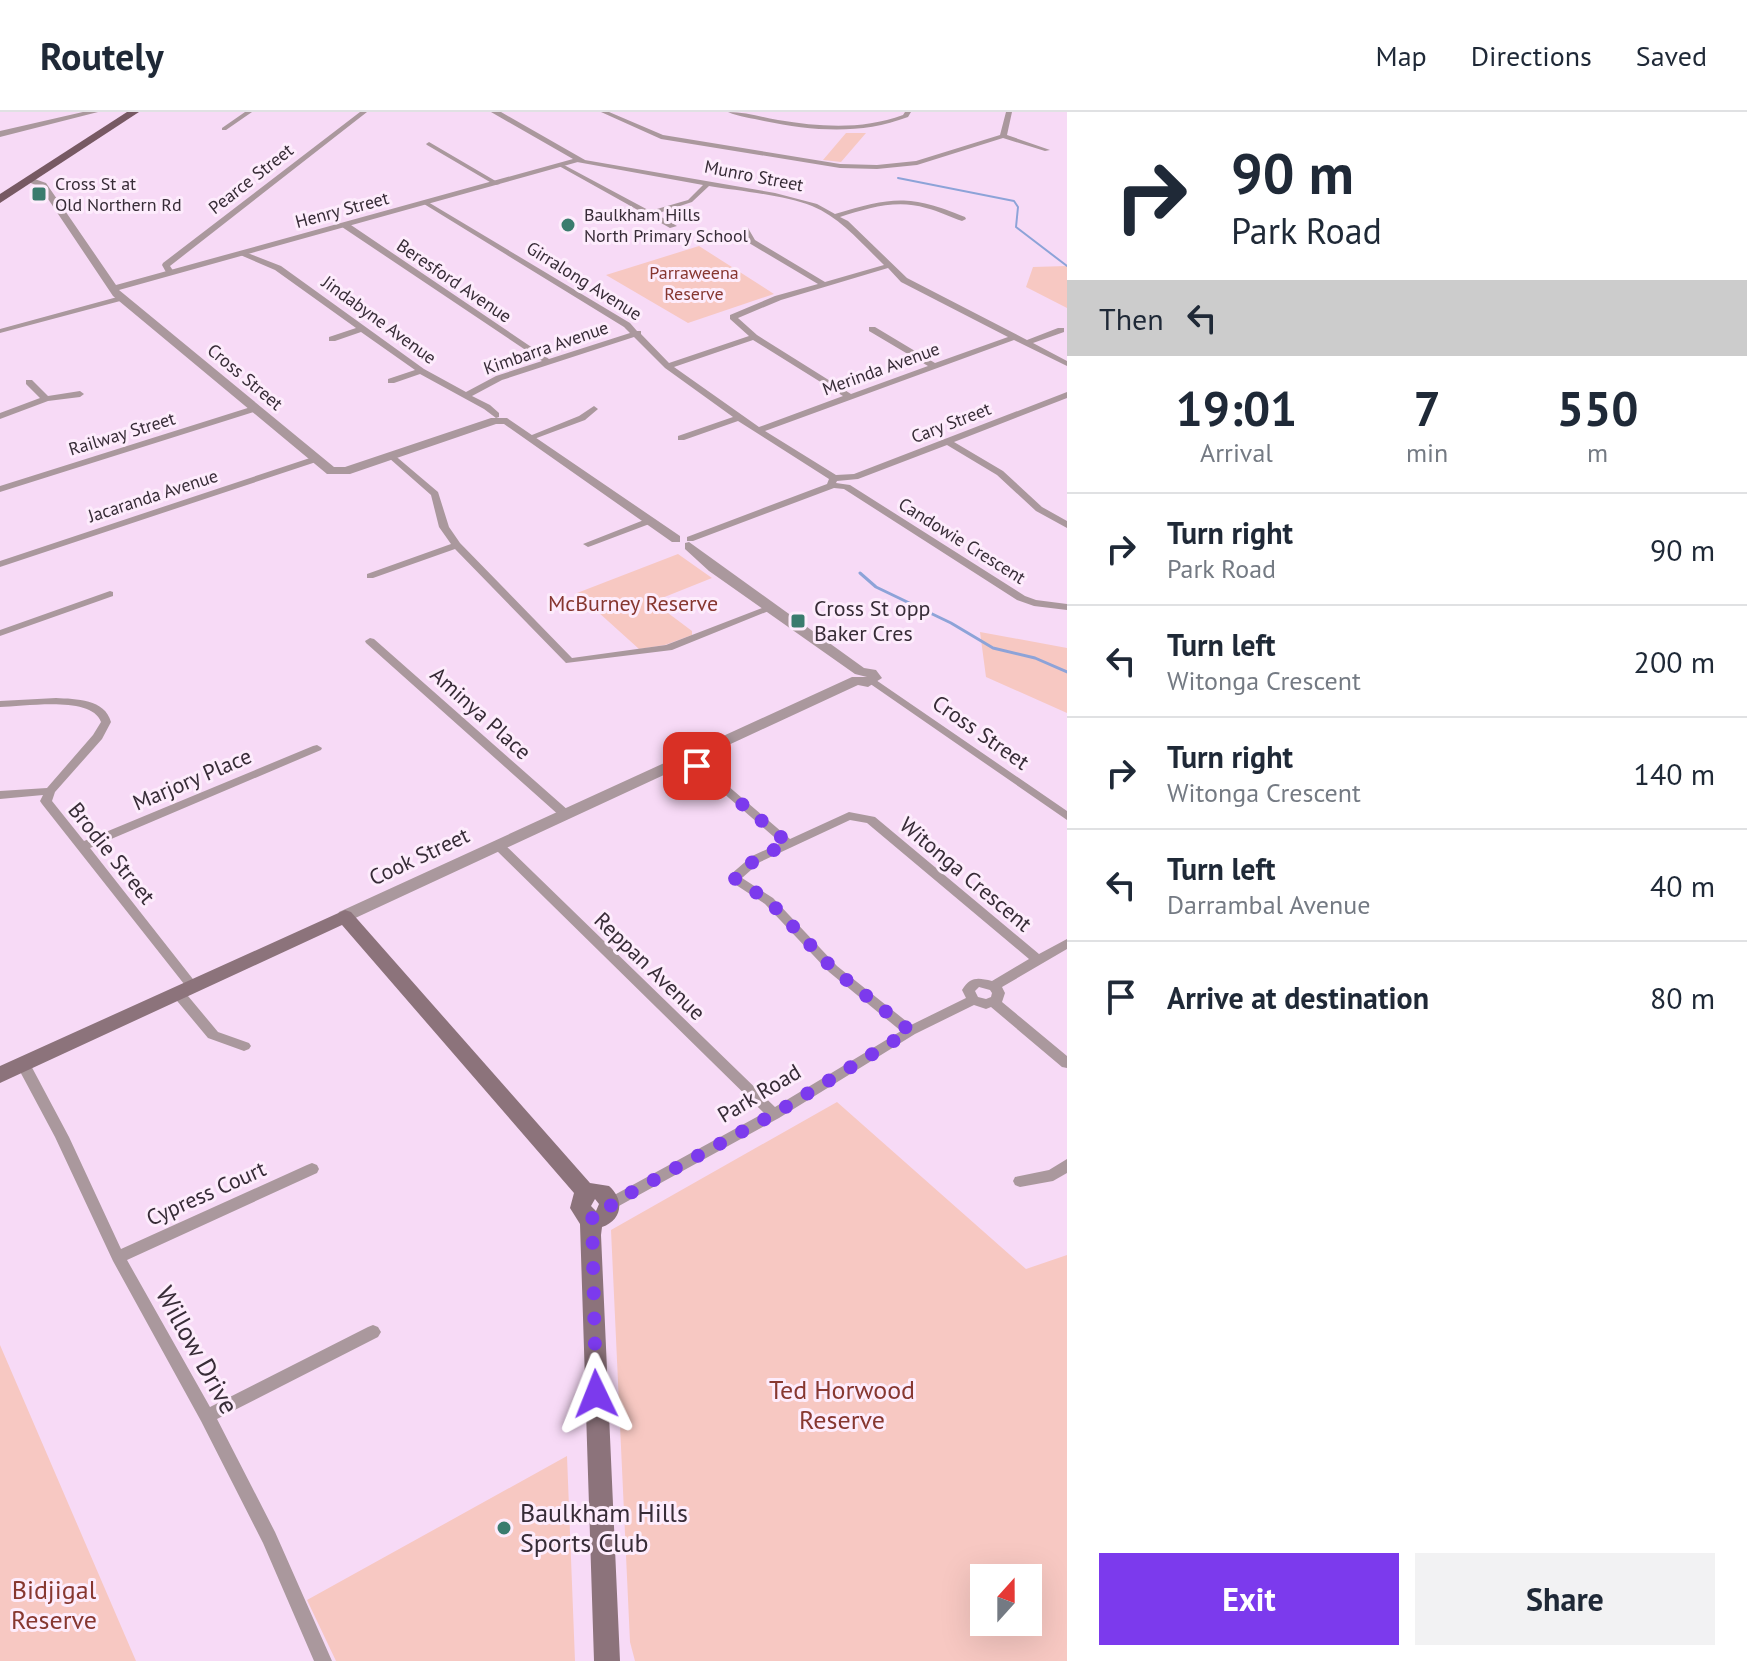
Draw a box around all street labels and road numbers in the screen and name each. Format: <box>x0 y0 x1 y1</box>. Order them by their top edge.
street label: Pearce Street <box>204 138 298 219</box>
street label: Munro Street <box>703 155 806 196</box>
street label: Henry Street <box>293 186 391 233</box>
street label: Beresford Avenue <box>392 234 516 328</box>
street label: Girralong Avenue <box>522 236 646 325</box>
street label: Jindabyne Avenue <box>317 270 441 369</box>
street label: Kimbarra Avenue <box>480 315 611 380</box>
street label: Merinda Avenue <box>819 337 943 400</box>
street label: Cross Street <box>203 338 288 415</box>
street label: Cary Street <box>908 397 994 448</box>
street label: Railway Street <box>66 406 178 461</box>
street label: Jacaranda Avenue <box>84 464 221 528</box>
street label: Candowie Crescent <box>894 492 1030 589</box>
street label: Aminya Place <box>425 660 537 766</box>
street label: Cross Street <box>927 688 1035 776</box>
street label: Marjory Place <box>128 741 256 817</box>
street label: Brodie Street <box>62 796 162 910</box>
street label: Witonga Crescent <box>894 811 1038 938</box>
street label: Cook Street <box>364 820 474 891</box>
street label: Reppan Avenue <box>589 906 711 1026</box>
street label: Park Road <box>712 1057 806 1129</box>
street label: Cypress Court <box>142 1154 271 1232</box>
street label: Willow Drive <box>149 1280 246 1419</box>

